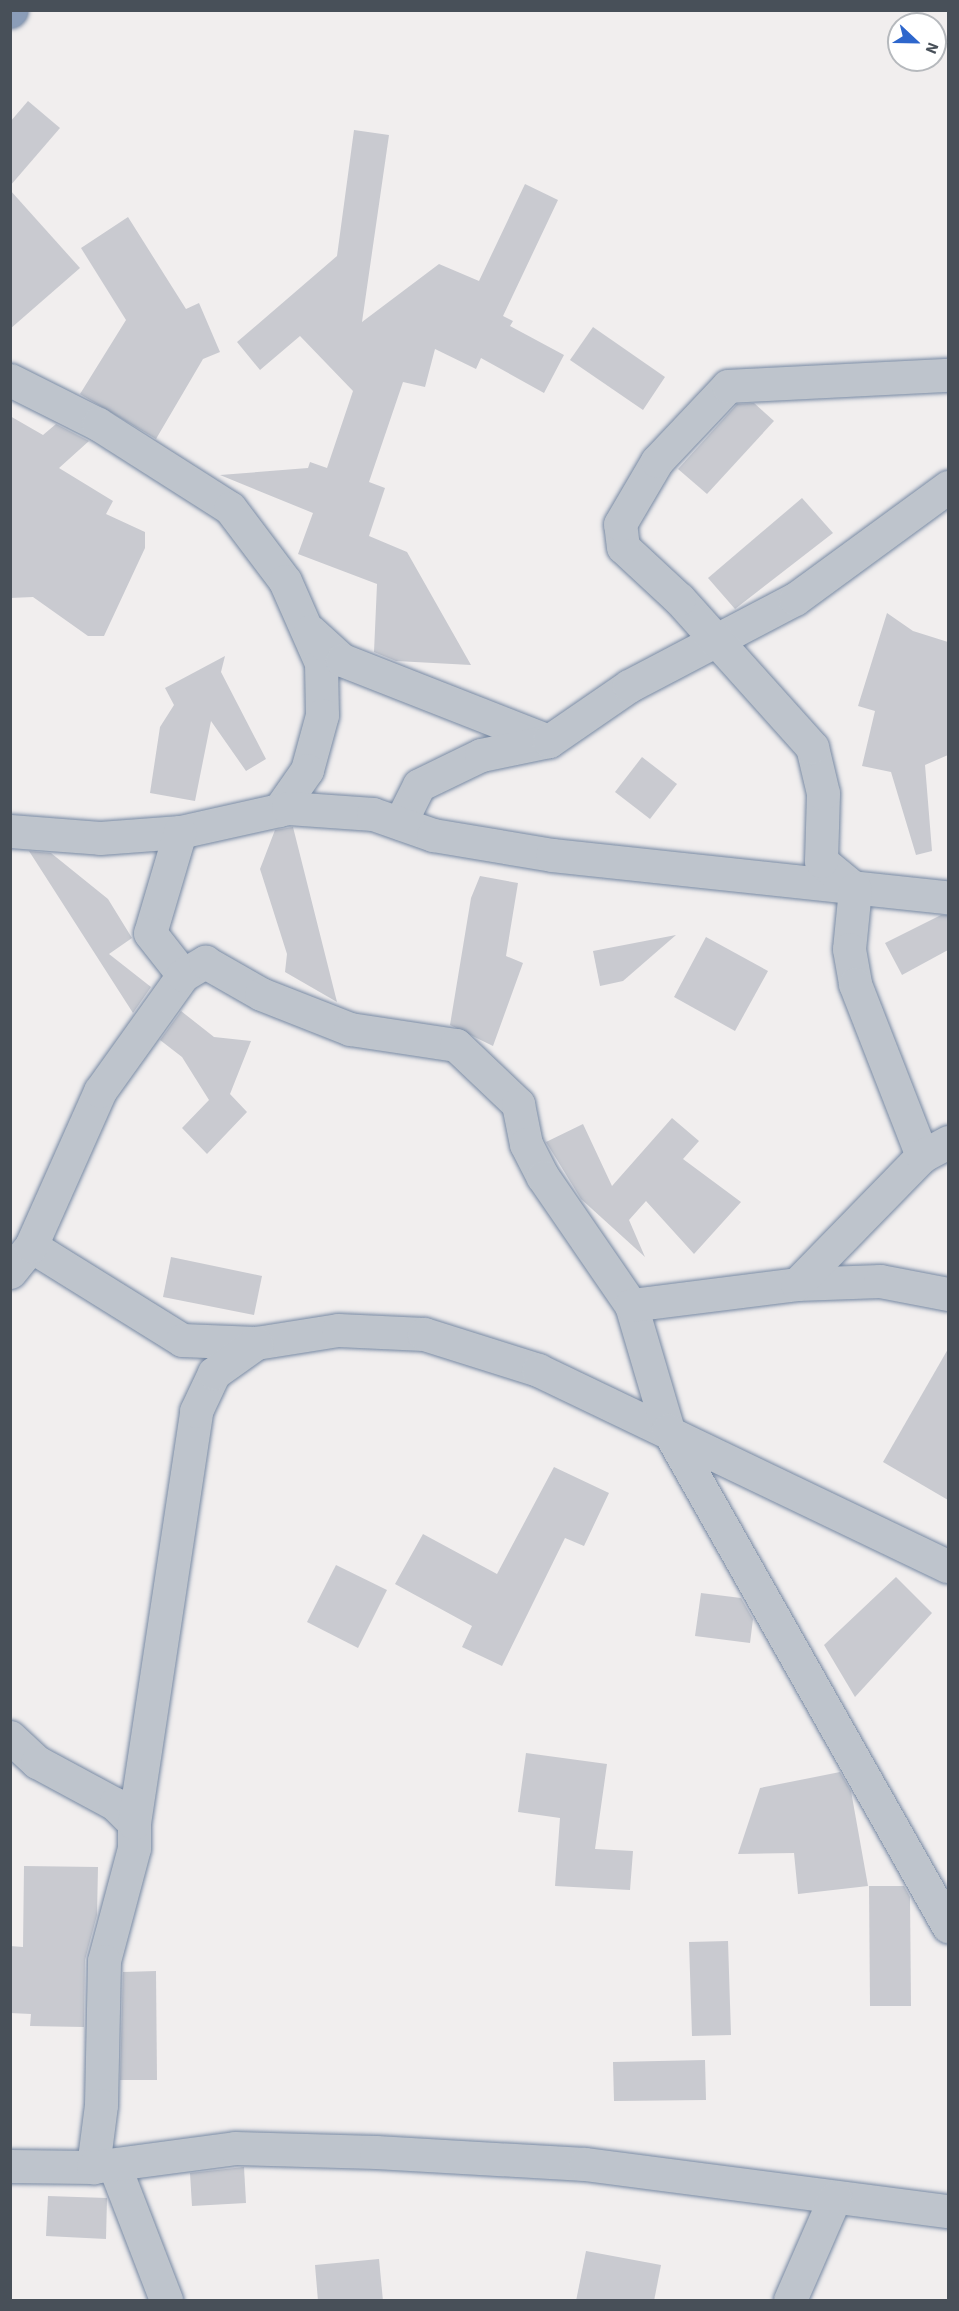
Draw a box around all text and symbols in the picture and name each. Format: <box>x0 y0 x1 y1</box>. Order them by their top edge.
north arrow <box>887 12 947 72</box>
text: N <box>920 39 944 57</box>

